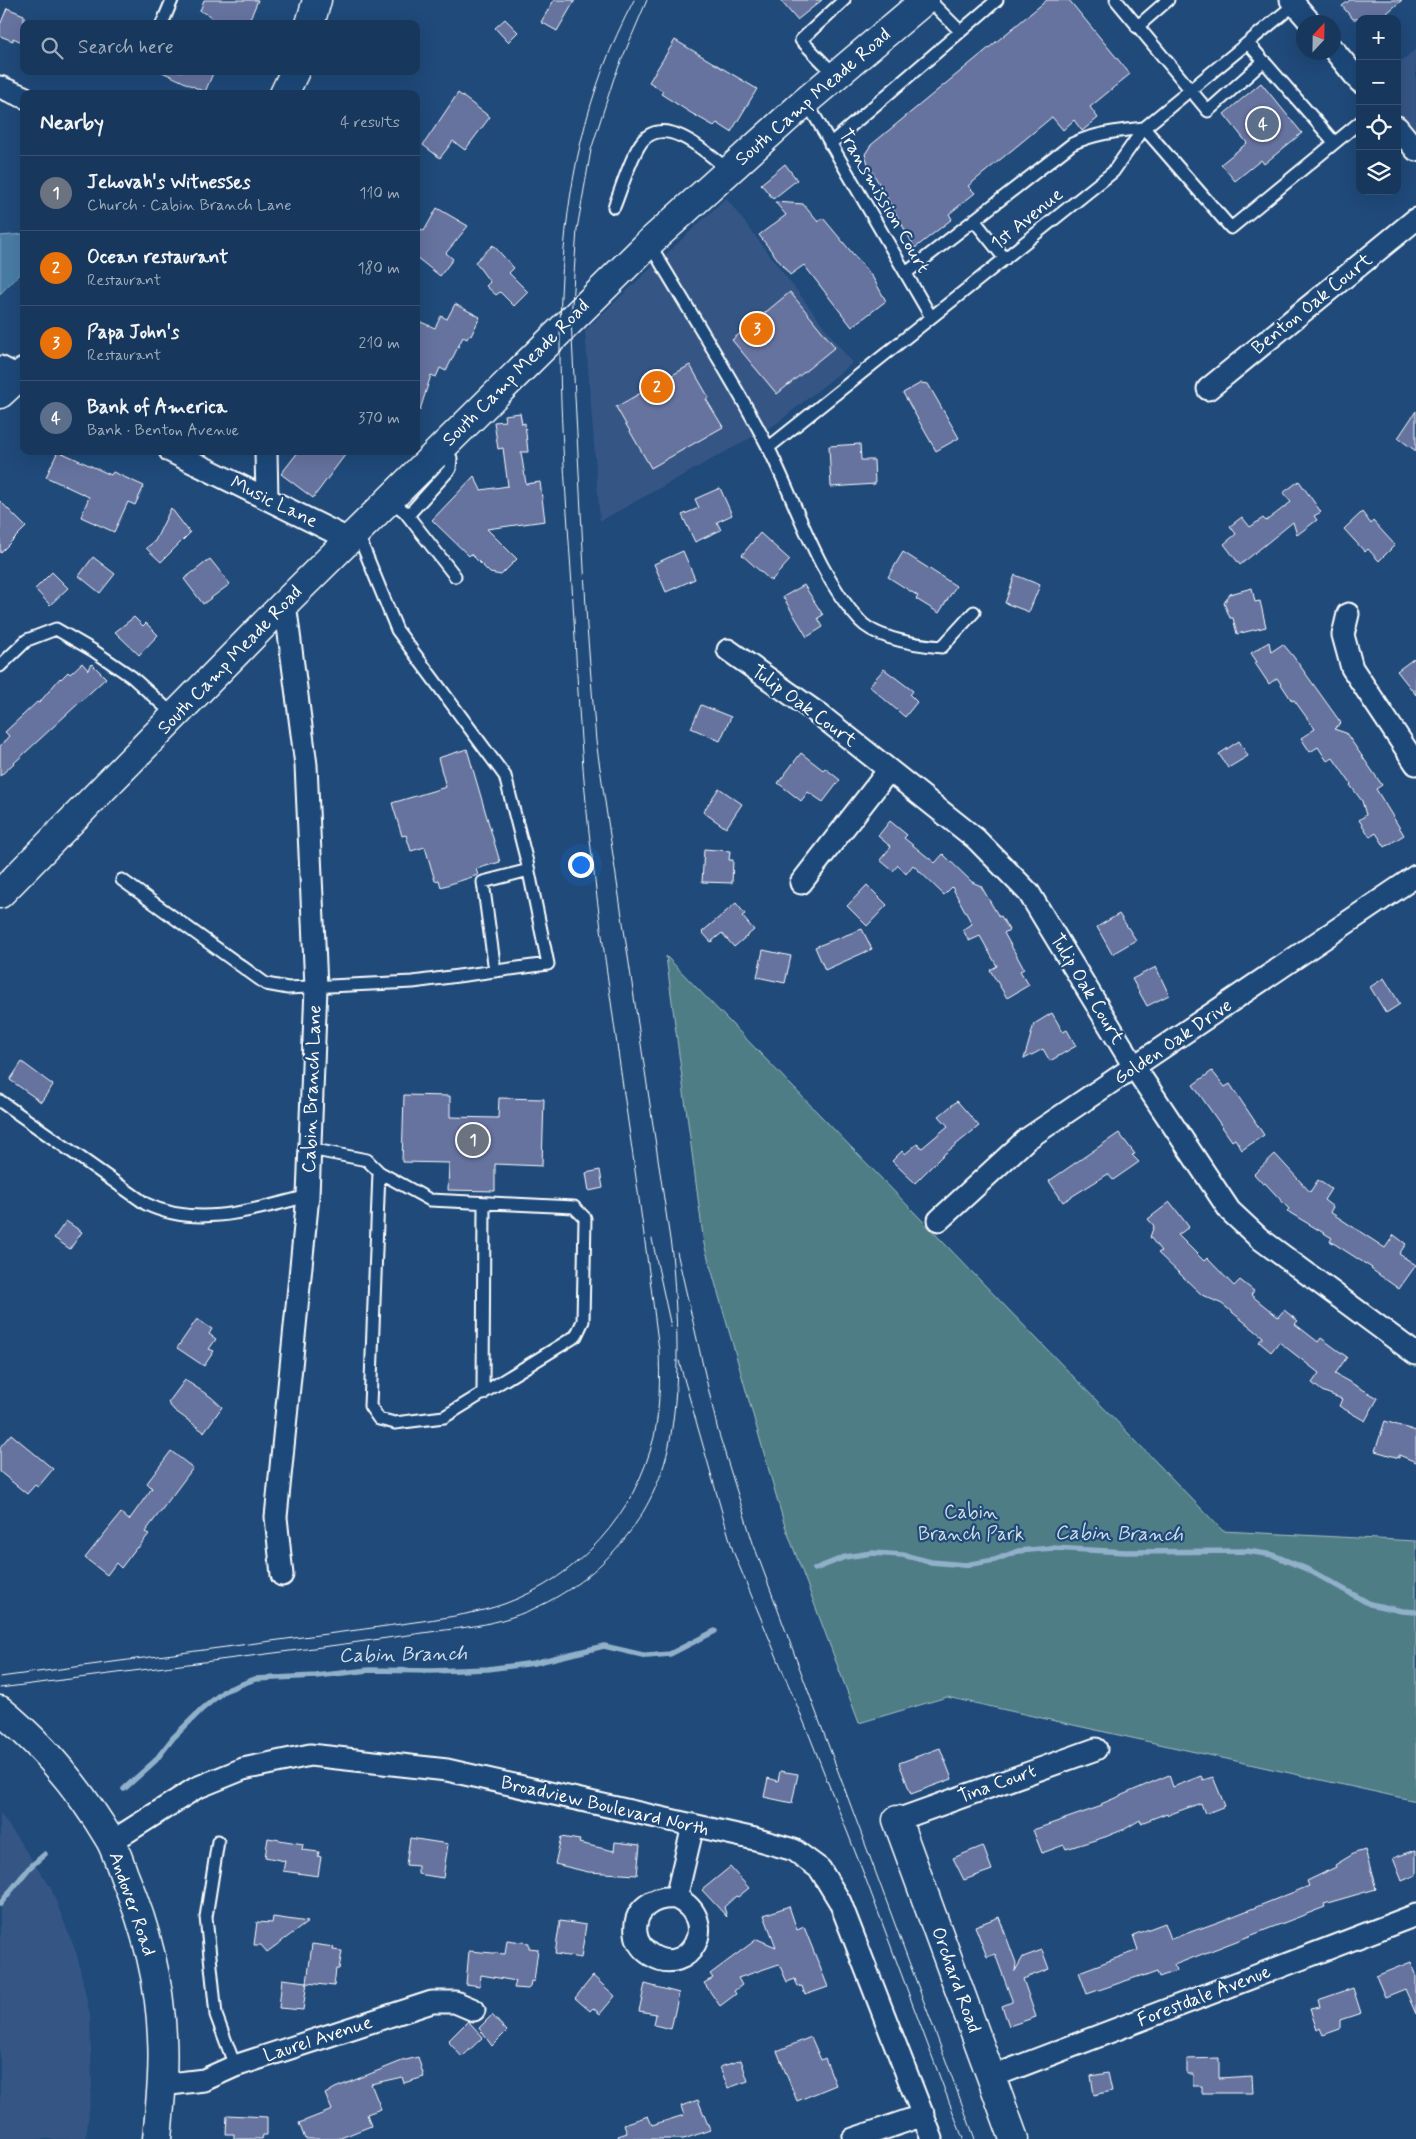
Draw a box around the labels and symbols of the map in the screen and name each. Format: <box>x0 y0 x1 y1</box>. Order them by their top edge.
north arrow <box>1296 15 1341 60</box>
street label: South Camp Meade Road <box>730 22 896 172</box>
pin: 4 <box>1247 105 1279 143</box>
street label: Transmission Court <box>832 124 936 278</box>
street label: 1st Avenue <box>986 182 1068 256</box>
street label: Benton Oak Court <box>1246 247 1378 361</box>
street label: South Camp Meade Road <box>437 294 595 452</box>
pin: 3 <box>741 310 773 348</box>
pin: 2 <box>641 368 673 406</box>
street label: Music Lane <box>226 470 322 534</box>
street label: South Camp Meade Road <box>152 580 308 740</box>
street label: Tulip Oak Court <box>746 659 862 753</box>
your location <box>568 852 594 878</box>
street label: Tulip Oak Court <box>1044 929 1130 1049</box>
street label: Golden Oak Drive <box>1109 993 1237 1091</box>
street label: Cabin Branch Lane <box>297 1005 327 1173</box>
pin: 1 <box>457 1121 489 1159</box>
park label: Cabin Branch Park <box>918 1500 1024 1547</box>
water label: Cabin Branch <box>1054 1519 1184 1549</box>
water label: Cabin Branch <box>338 1640 468 1670</box>
street label: Tina Court <box>955 1758 1039 1810</box>
street label: Broadview Boulevard North <box>499 1770 711 1842</box>
street label: Andover Road <box>103 1849 161 1959</box>
street label: Orchard Road <box>925 1924 987 2036</box>
street label: Forestdale Avenue <box>1134 1959 1274 2033</box>
street label: Laurel Avenue <box>261 2010 375 2068</box>

